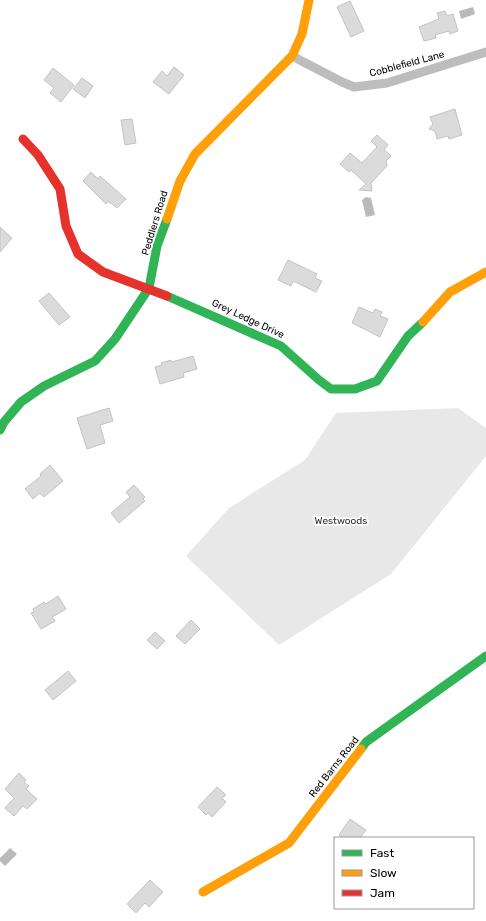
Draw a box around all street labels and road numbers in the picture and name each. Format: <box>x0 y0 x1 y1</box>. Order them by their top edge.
street label: Cobblefield Lane <box>368 48 446 80</box>
street label: Peddlers Road <box>139 189 171 257</box>
street label: Grey Ledge Drive <box>210 297 287 341</box>
street label: Red Barns Road <box>307 734 361 800</box>

